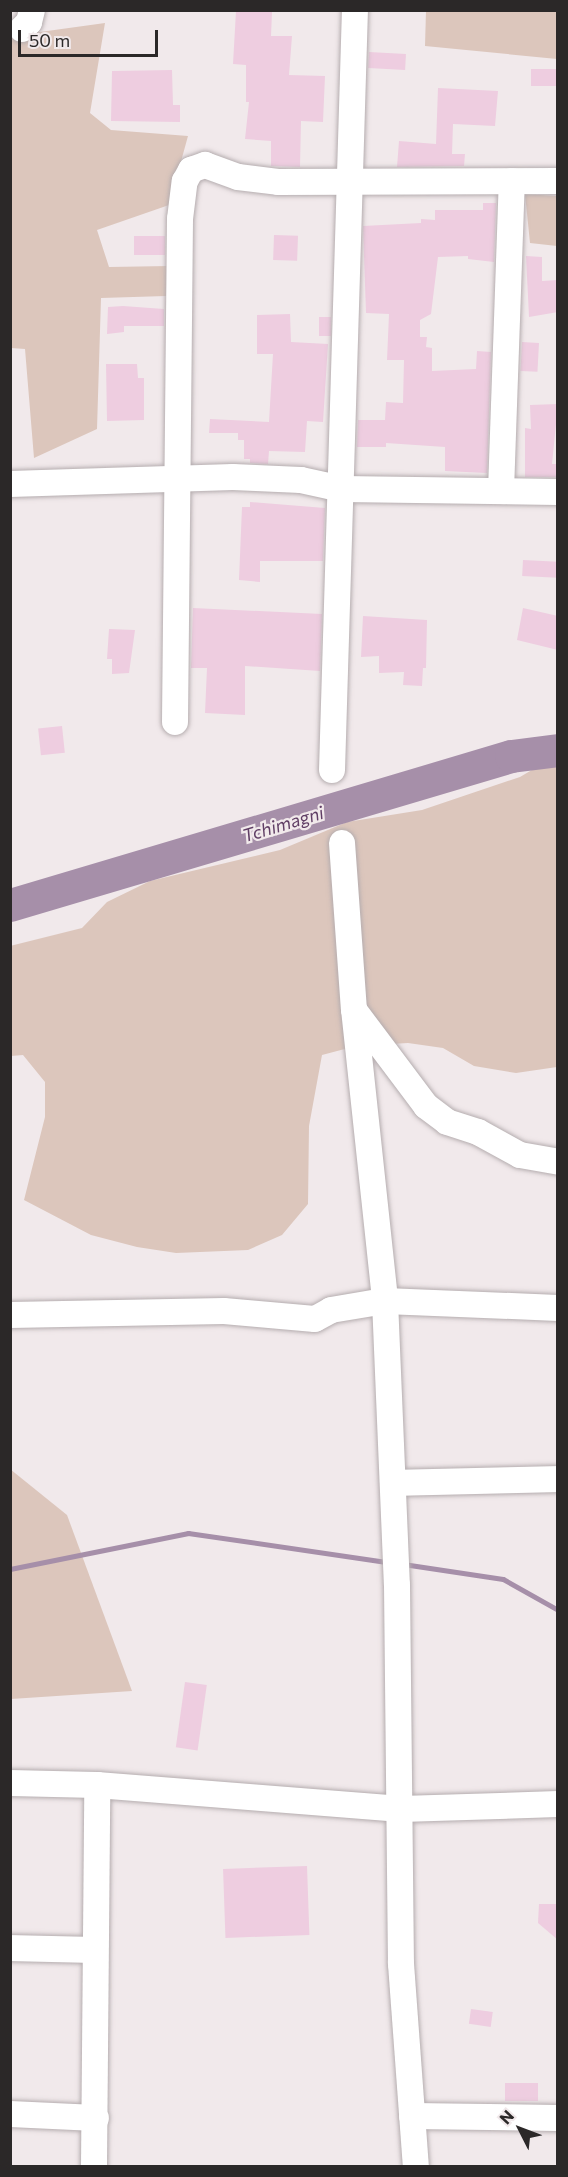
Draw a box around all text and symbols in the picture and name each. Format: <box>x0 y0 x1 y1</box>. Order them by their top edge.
scale bar <box>21 18 160 56</box>
text: 50 m <box>29 29 70 51</box>
water label: Tchimagni <box>240 801 326 847</box>
north arrow <box>490 2099 550 2159</box>
text: N <box>495 2106 517 2127</box>

